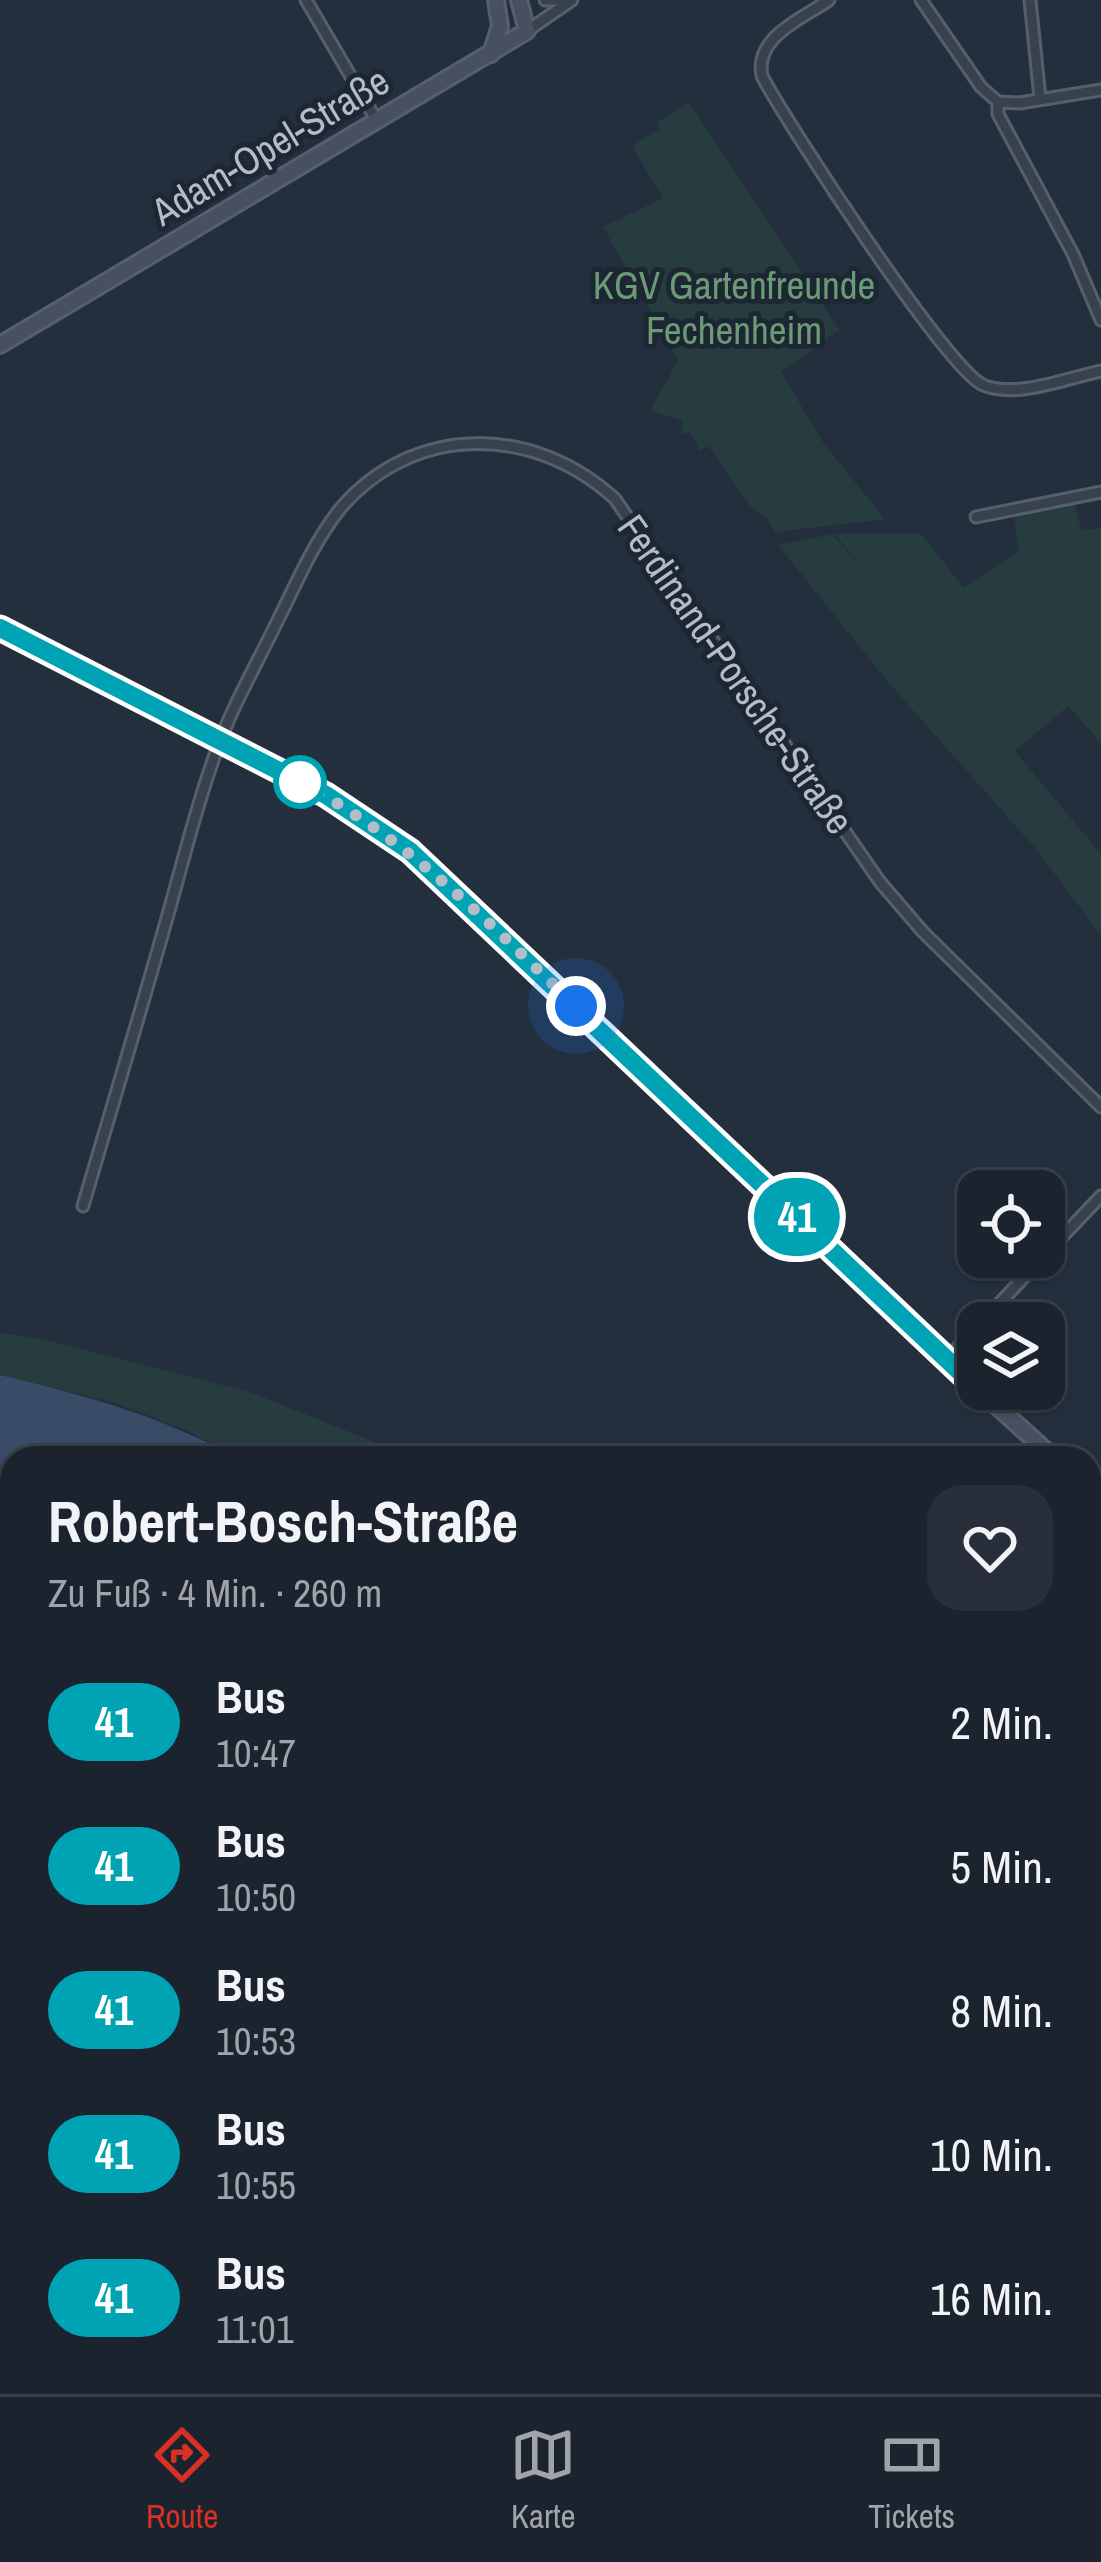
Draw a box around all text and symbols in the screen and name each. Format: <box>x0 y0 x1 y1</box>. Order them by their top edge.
street label: Adam-Opel-Straße <box>141 55 398 238</box>
park label: KGV Gartenfreunde Fechenheim <box>593 259 875 356</box>
street label: Ferdinand-Porsche-Straße <box>606 504 866 844</box>
unlabelled marker <box>275 757 325 807</box>
your location <box>546 976 606 1036</box>
map controls <box>957 1170 1065 1410</box>
button: locate <box>957 1170 1065 1278</box>
line badge: 41 <box>743 1178 851 1256</box>
text: 41 <box>778 1189 816 1245</box>
button: layers <box>957 1302 1065 1410</box>
text: Robert-Bosch-Straße <box>48 1483 518 1560</box>
button: heart <box>927 1485 1053 1611</box>
text: Zu Fuß · 4 Min. · 260 m <box>48 1567 382 1619</box>
text: Bus <box>216 1666 286 1727</box>
text: 2 Min. <box>950 1692 1053 1753</box>
text: 41 <box>95 1694 133 1750</box>
text: 10:47 <box>216 1727 296 1779</box>
text: Bus <box>216 1810 286 1871</box>
text: 5 Min. <box>950 1836 1053 1897</box>
text: 41 <box>95 1838 133 1894</box>
text: 10:50 <box>216 1871 296 1923</box>
text: Bus <box>216 1954 286 2015</box>
text: 8 Min. <box>950 1980 1053 2041</box>
text: 41 <box>95 1982 133 2038</box>
text: 10:53 <box>216 2015 296 2067</box>
text: Bus <box>216 2098 286 2159</box>
text: 10 Min. <box>930 2124 1053 2185</box>
text: 41 <box>95 2126 133 2182</box>
text: 10:55 <box>216 2159 296 2211</box>
text: Bus <box>216 2242 286 2303</box>
text: 16 Min. <box>930 2268 1053 2329</box>
text: 41 <box>95 2270 133 2326</box>
text: 11:01 <box>216 2303 294 2355</box>
tab: Route <box>146 2422 218 2538</box>
tab: Karte <box>510 2422 576 2538</box>
tab: Tickets <box>868 2422 955 2538</box>

